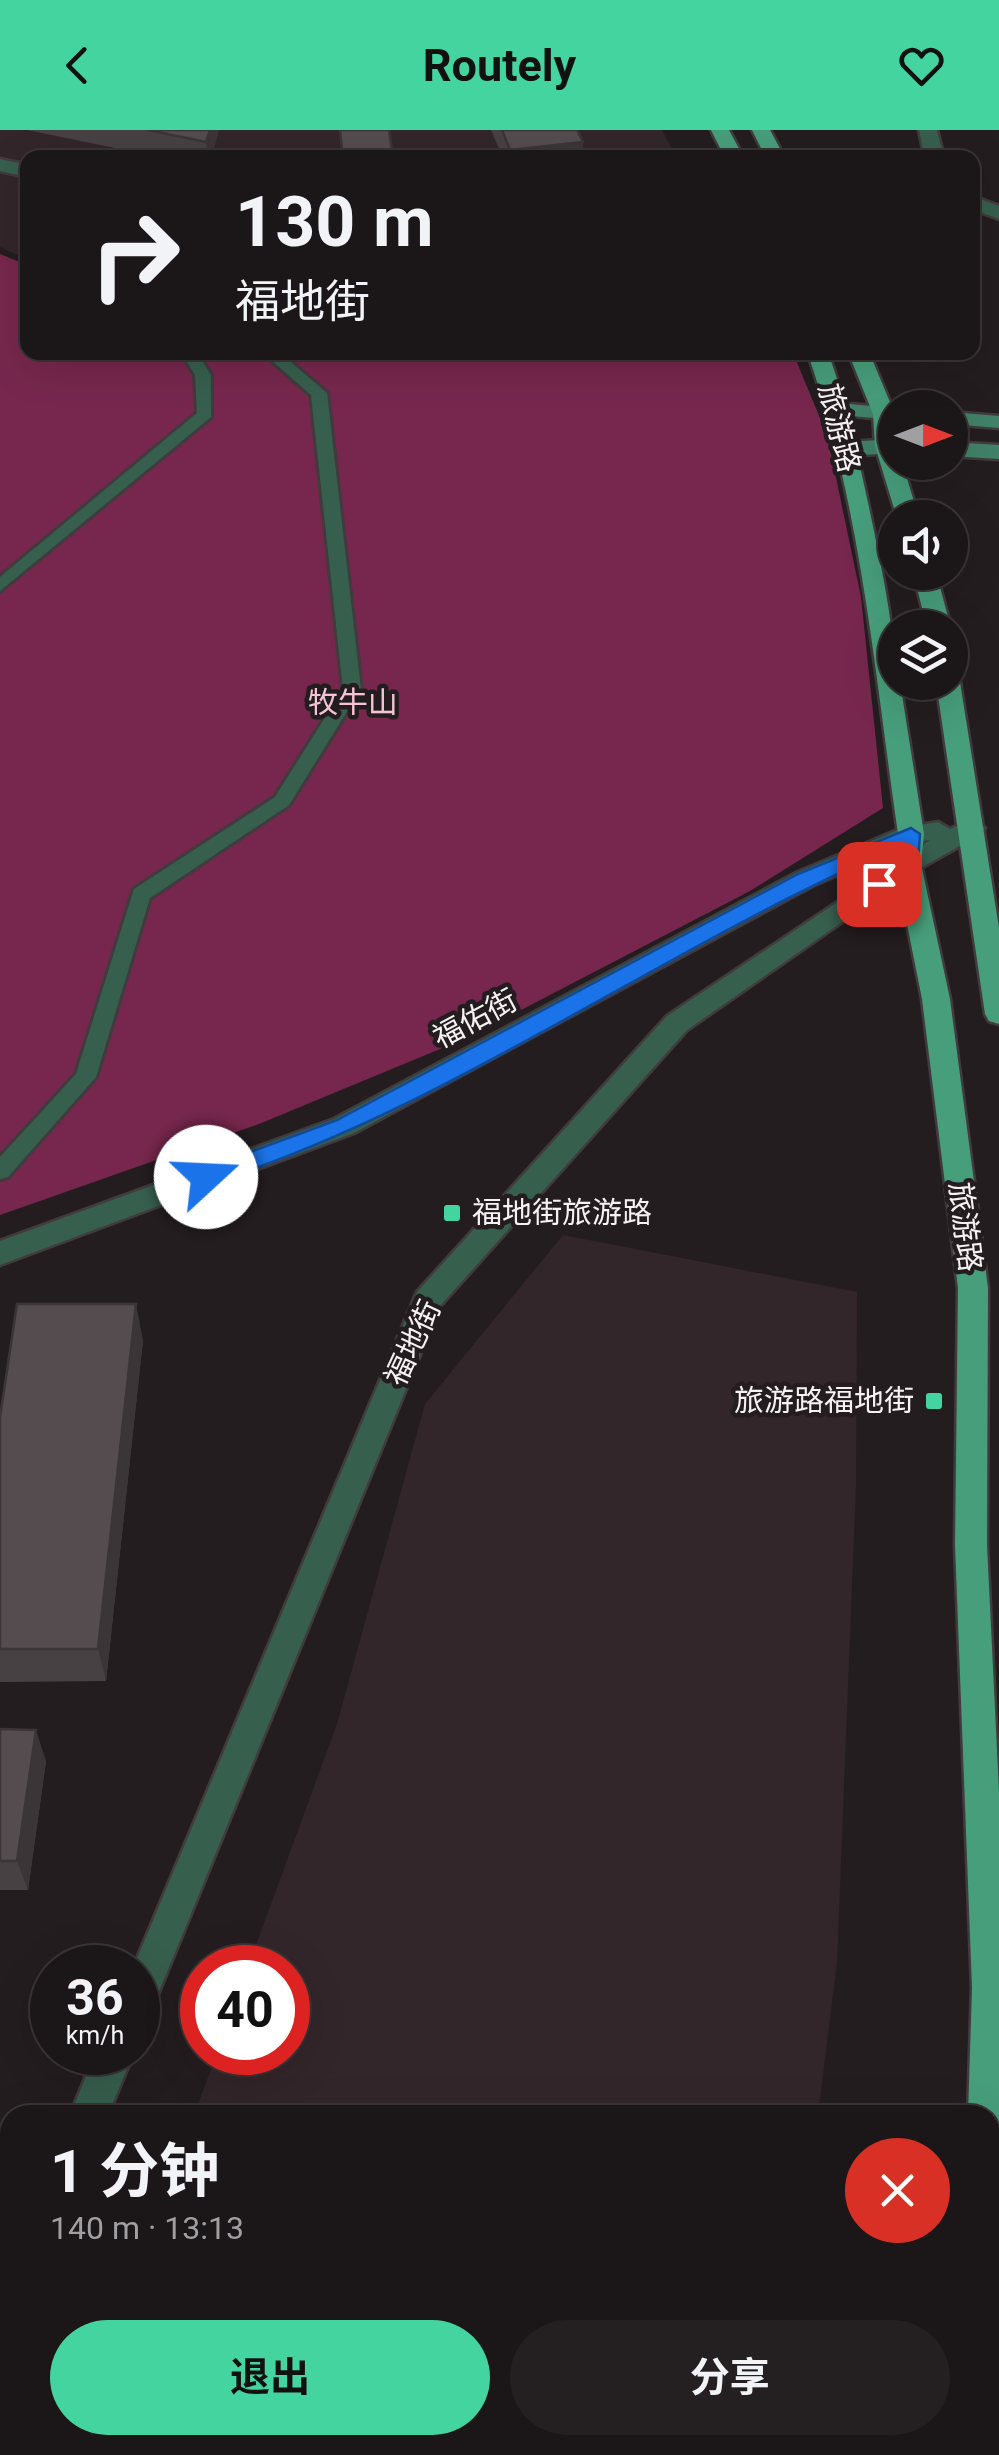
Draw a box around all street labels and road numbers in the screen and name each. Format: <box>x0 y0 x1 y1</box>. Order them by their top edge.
street label: 旅游路 <box>812 380 867 476</box>
street label: 福佑街 <box>427 982 523 1055</box>
street label: 旅游路 <box>943 1180 988 1274</box>
street label: 福地街 <box>378 1295 447 1391</box>

